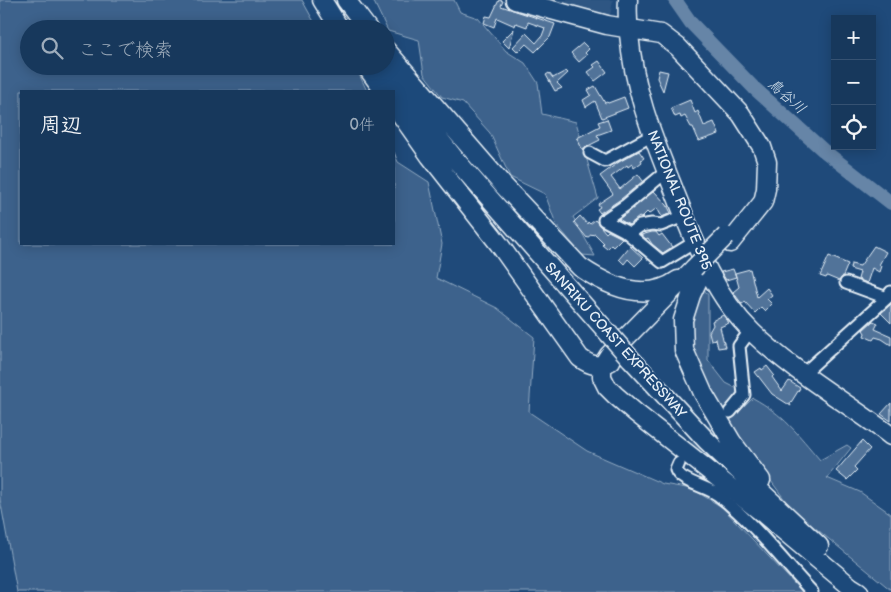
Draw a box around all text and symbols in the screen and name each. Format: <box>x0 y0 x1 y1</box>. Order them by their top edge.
map controls <box>831 15 876 150</box>
button: + <box>831 15 876 60</box>
search box <box>20 20 395 75</box>
icon: search <box>38 34 66 62</box>
text: ここで検索 <box>78 39 173 62</box>
button: − <box>831 60 876 105</box>
water label: 鳥谷川 <box>764 74 810 118</box>
button: locate <box>831 105 876 150</box>
text: 周辺 <box>40 113 82 138</box>
text: 0件 <box>350 116 375 135</box>
street label: NATIONAL ROUTE 395 <box>644 128 715 272</box>
street label: SANRIKU COAST EXPRESSWAY <box>541 259 690 422</box>

